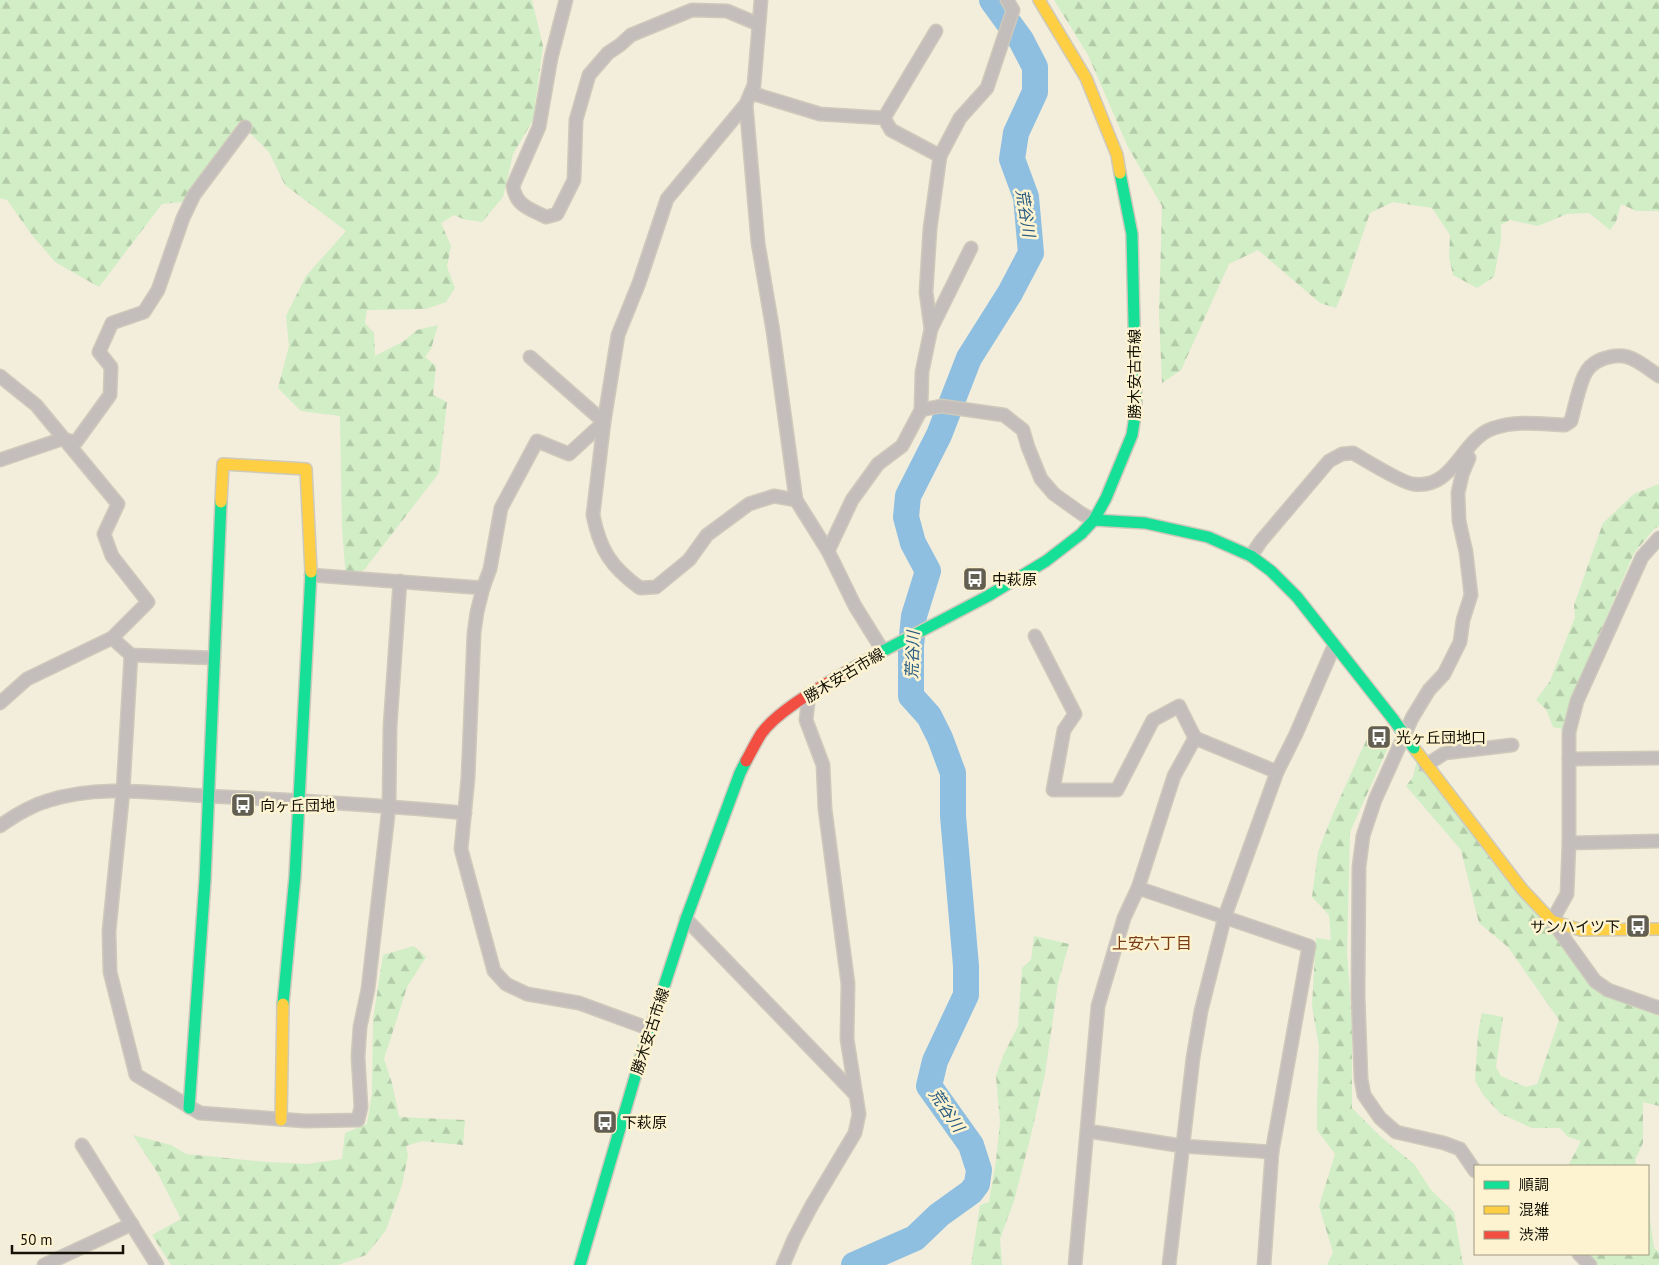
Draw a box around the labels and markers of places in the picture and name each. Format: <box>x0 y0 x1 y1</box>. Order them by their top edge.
bus stop icon: 中萩原 <box>962 566 988 592</box>
place label: 中萩原 <box>992 570 1037 589</box>
bus stop icon: 光ヶ丘団地口 <box>1366 724 1392 750</box>
place label: 光ヶ丘団地口 <box>1396 728 1486 747</box>
bus stop icon: 向ヶ丘団地 <box>230 792 256 818</box>
place label: 向ヶ丘団地 <box>260 796 335 815</box>
bus stop icon: サンハイツ下 <box>1625 913 1651 939</box>
place label: サンハイツ下 <box>1530 917 1620 936</box>
bus stop icon: 下萩原 <box>592 1109 618 1135</box>
place label: 下萩原 <box>622 1113 667 1132</box>

